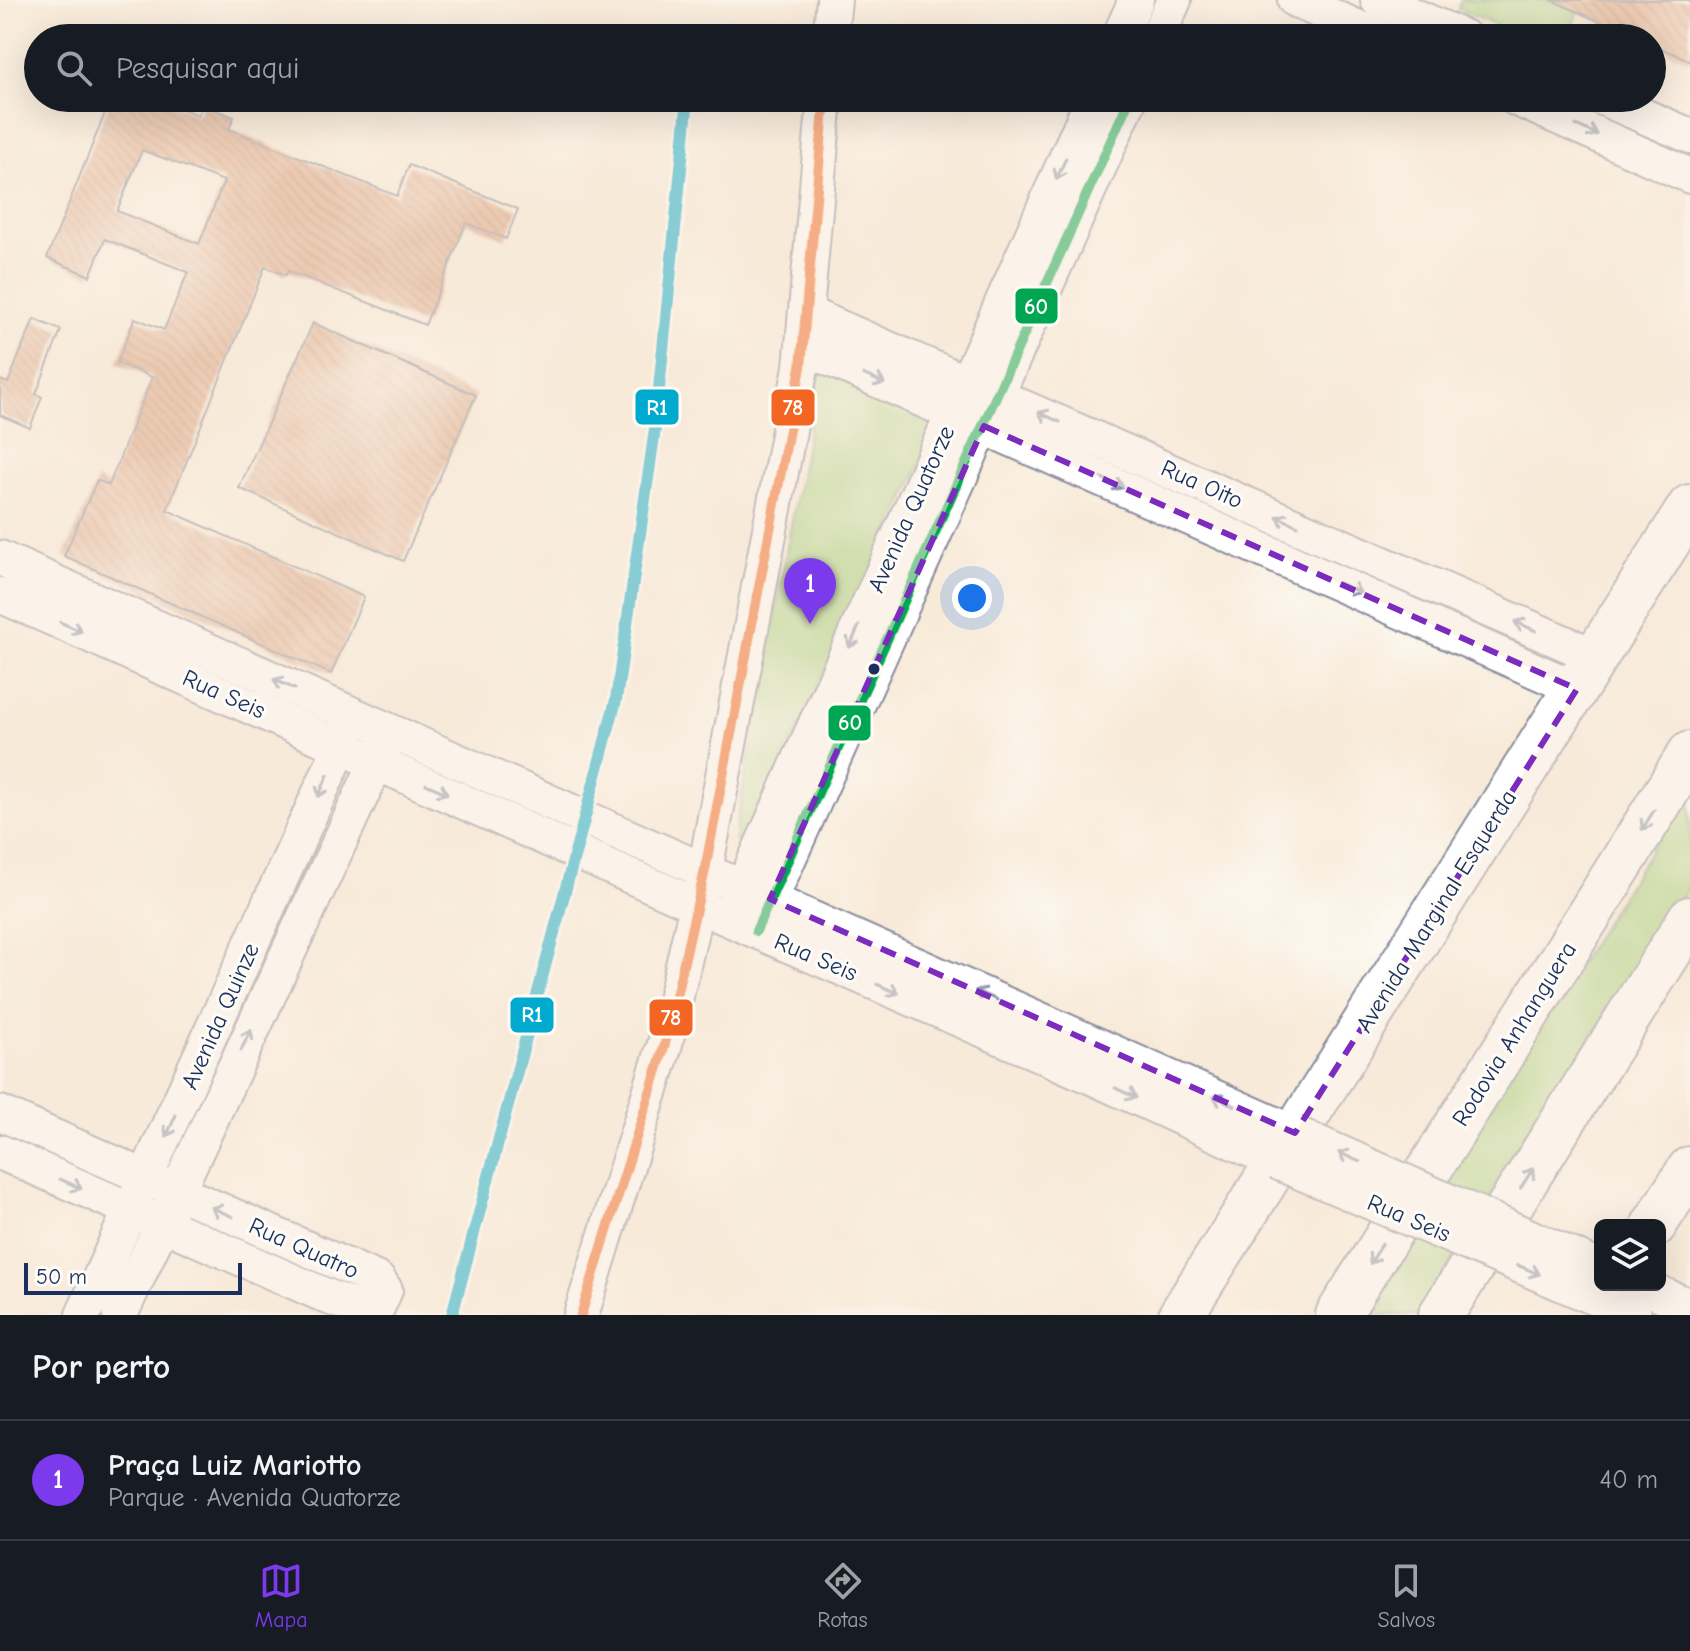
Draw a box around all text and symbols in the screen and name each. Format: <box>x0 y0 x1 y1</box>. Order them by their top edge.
search box <box>24 24 1666 112</box>
icon: search <box>52 46 96 90</box>
text: Pesquisar aqui <box>116 51 299 86</box>
one-way arrow <box>1574 123 1598 138</box>
one-way arrow <box>1053 157 1068 181</box>
line badge: 60 <box>1014 287 1059 325</box>
text: 60 <box>1024 294 1048 320</box>
one-way arrow <box>862 372 886 387</box>
line badge: R1 <box>634 388 680 426</box>
line badge: 78 <box>770 388 816 427</box>
text: R1 <box>646 395 668 421</box>
text: 78 <box>783 395 803 421</box>
one-way arrow <box>1037 409 1062 424</box>
street label: Avenida Quatorze <box>862 421 960 597</box>
street label: Rua Oito <box>1157 454 1247 514</box>
one-way arrow <box>1100 477 1124 492</box>
one-way arrow <box>1275 513 1300 528</box>
pin: 1 <box>784 558 836 624</box>
your location <box>952 578 992 618</box>
one-way arrow <box>1337 582 1362 597</box>
one-way arrow <box>1513 617 1538 632</box>
one-way arrow <box>59 620 83 635</box>
one-way arrow <box>845 625 860 649</box>
unlabelled marker <box>866 661 882 677</box>
street label: Rua Seis <box>178 663 270 725</box>
one-way arrow <box>272 675 297 690</box>
line badge: 60 <box>827 704 872 742</box>
text: 60 <box>838 710 862 736</box>
one-way arrow <box>315 773 330 798</box>
one-way arrow <box>425 782 449 797</box>
street label: Avenida Marginal Esquerda <box>1350 785 1522 1037</box>
one-way arrow <box>1640 808 1656 831</box>
street label: Rua Seis <box>770 927 862 987</box>
street label: Rodovia Anhanguera <box>1446 937 1582 1131</box>
street label: Avenida Quinze <box>175 938 265 1094</box>
one-way arrow <box>875 982 900 997</box>
one-way arrow <box>975 987 999 1002</box>
line badge: R1 <box>509 996 555 1034</box>
line badge: 78 <box>648 998 694 1037</box>
text: R1 <box>521 1002 543 1028</box>
text: 78 <box>661 1005 681 1031</box>
one-way arrow <box>239 1029 254 1053</box>
one-way arrow <box>1114 1086 1138 1101</box>
one-way arrow <box>1212 1093 1237 1108</box>
one-way arrow <box>163 1113 178 1137</box>
one-way arrow <box>1338 1149 1362 1164</box>
one-way arrow <box>1520 1167 1536 1190</box>
one-way arrow <box>59 1177 83 1192</box>
street label: Rua Seis <box>1363 1188 1455 1248</box>
one-way arrow <box>211 1203 235 1218</box>
street label: Rua Quatro <box>245 1211 363 1285</box>
map controls <box>1594 1219 1666 1291</box>
button: layers <box>1594 1219 1666 1291</box>
one-way arrow <box>1368 1242 1384 1265</box>
scale bar <box>24 1259 242 1295</box>
one-way arrow <box>1516 1263 1541 1278</box>
text: 50 m <box>36 1264 87 1290</box>
text: Por perto <box>32 1347 170 1387</box>
text: Praça Luiz Mariotto <box>108 1448 361 1483</box>
text: 1 <box>53 1465 63 1495</box>
text: 40 m <box>1599 1465 1658 1495</box>
text: Parque · Avenida Quatorze <box>108 1483 401 1513</box>
tab: Mapa <box>255 1559 308 1633</box>
tab: Rotas <box>817 1559 868 1633</box>
tab: Salvos <box>1377 1559 1435 1633</box>

